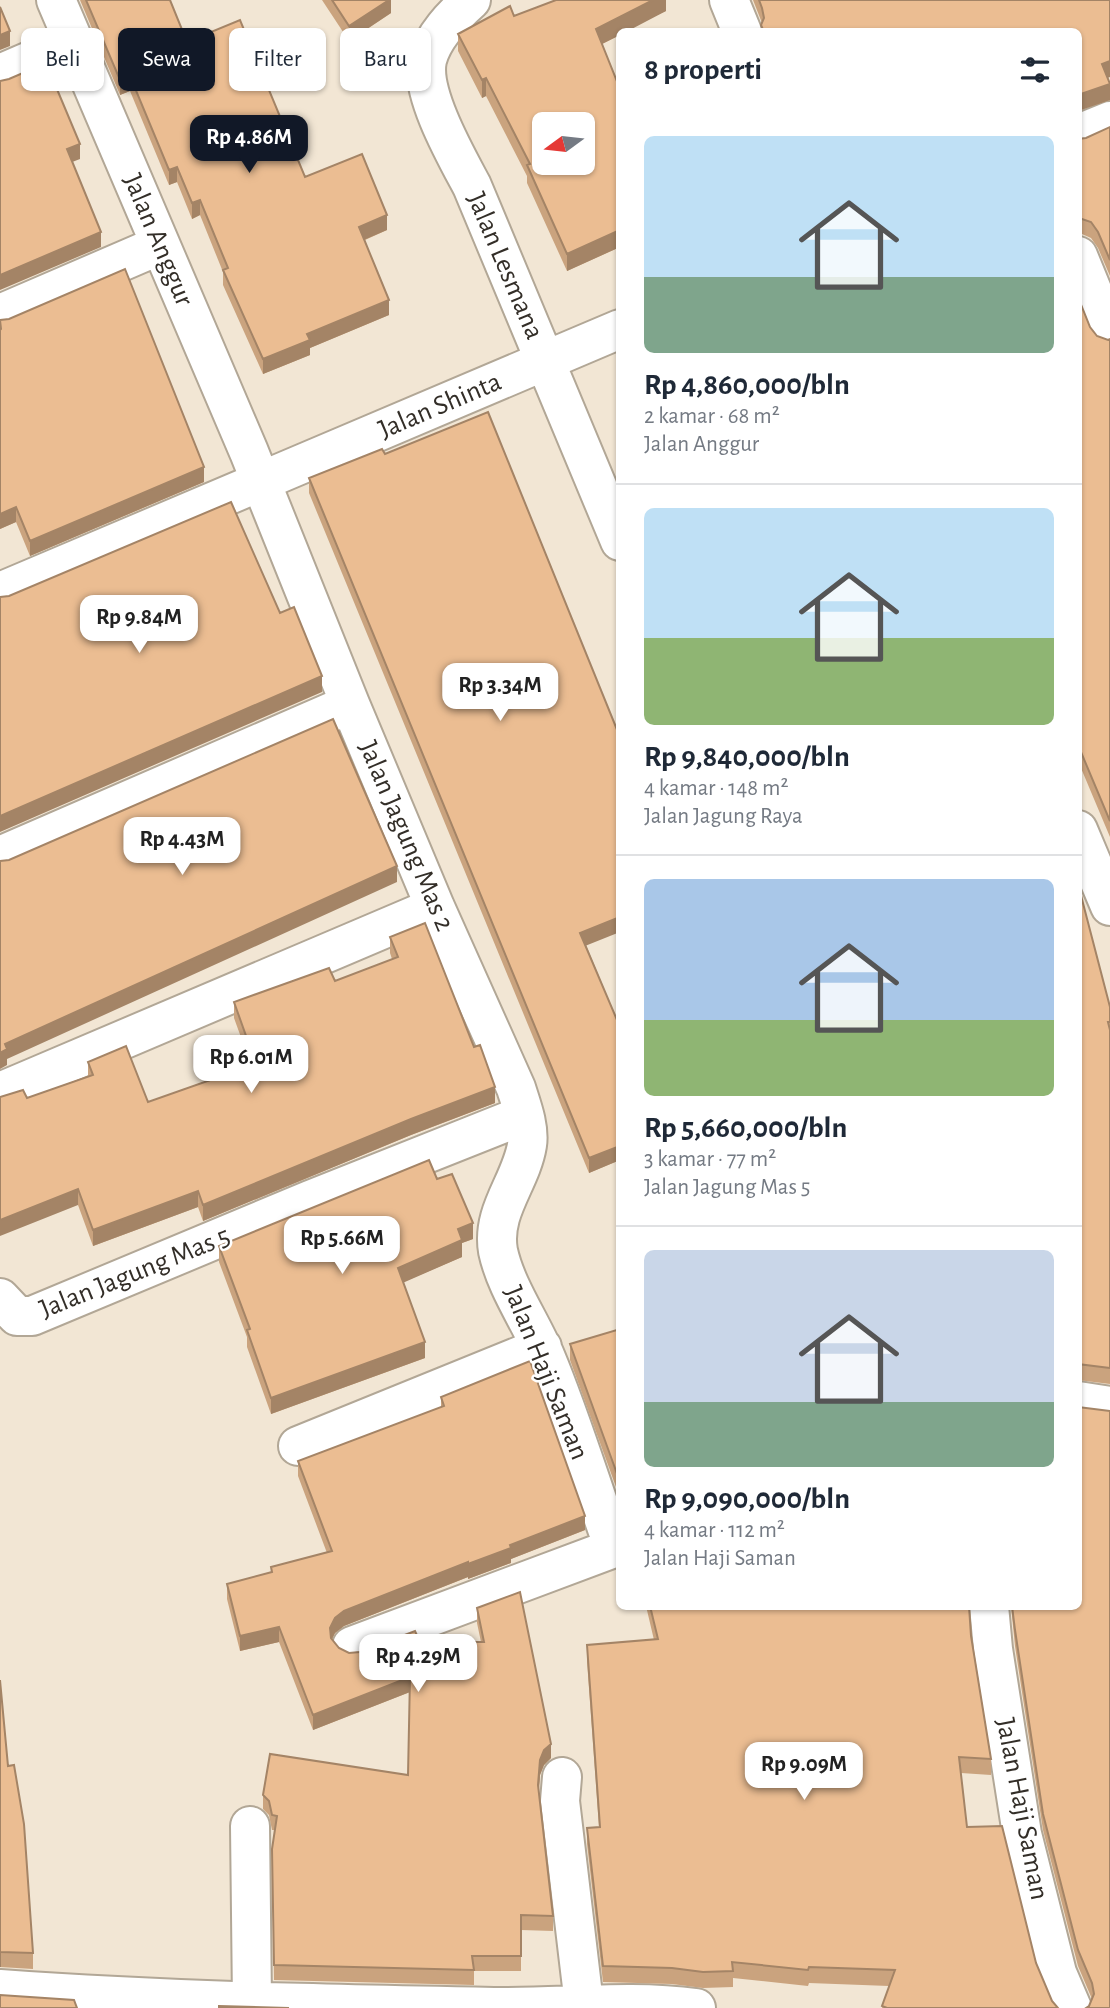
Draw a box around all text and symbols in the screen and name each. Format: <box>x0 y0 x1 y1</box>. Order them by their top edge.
chip: Beli <box>21 28 104 91</box>
chip: Sewa <box>118 28 215 91</box>
chip: Filter <box>229 28 326 91</box>
chip: Baru <box>340 28 431 91</box>
icon: filters <box>1016 51 1054 89</box>
text: 8 properti <box>644 55 762 85</box>
north arrow <box>532 112 595 175</box>
map controls <box>532 112 595 175</box>
pin: Rp 4.86M <box>177 116 321 175</box>
text: Rp 4.86M <box>206 126 292 149</box>
street label: Jalan Anggur <box>118 170 198 310</box>
icon: home <box>786 182 912 308</box>
street label: Jalan Lesmana <box>462 188 549 344</box>
street label: Jalan Shinta <box>375 368 505 444</box>
text: Rp 4,860,000/bln <box>644 370 850 400</box>
text: 2 kamar · 68 m² <box>644 405 780 428</box>
text: Jalan Anggur <box>644 433 759 456</box>
icon: home <box>786 554 912 680</box>
pin: Rp 9.84M <box>67 596 211 655</box>
text: Rp 9.84M <box>96 606 182 629</box>
pin: Rp 3.34M <box>428 664 572 723</box>
text: Rp 3.34M <box>458 674 542 697</box>
street label: Jalan Jagung Mas 2 <box>353 737 459 935</box>
text: Rp 9,840,000/bln <box>644 742 850 772</box>
text: 4 kamar · 148 m² <box>644 777 788 800</box>
text: Jalan Jagung Raya <box>644 805 803 828</box>
pin: Rp 4.43M <box>110 818 254 877</box>
text: Rp 4.43M <box>139 828 225 851</box>
icon: home <box>786 925 912 1051</box>
pin: Rp 6.01M <box>179 1036 323 1095</box>
text: Rp 6.01M <box>209 1046 293 1069</box>
text: Rp 5,660,000/bln <box>644 1113 847 1143</box>
text: 3 kamar · 77 m² <box>644 1148 776 1171</box>
text: Jalan Jagung Mas 5 <box>644 1176 810 1199</box>
pin: Rp 5.66M <box>270 1216 414 1276</box>
street label: Jalan Jagung Mas 5 <box>36 1222 234 1324</box>
text: Rp 5.66M <box>300 1227 384 1250</box>
street label: Jalan Haji Saman <box>498 1282 594 1464</box>
icon: home <box>786 1296 912 1422</box>
text: Rp 9,090,000/bln <box>644 1484 850 1514</box>
text: 4 kamar · 112 m² <box>644 1519 785 1542</box>
text: Jalan Haji Saman <box>644 1547 796 1570</box>
pin: Rp 4.29M <box>346 1634 490 1694</box>
text: Rp 4.29M <box>375 1645 461 1668</box>
street label: Jalan Haji Saman <box>991 1716 1053 1902</box>
pin: Rp 9.09M <box>732 1742 876 1802</box>
text: Rp 9.09M <box>761 1753 847 1776</box>

